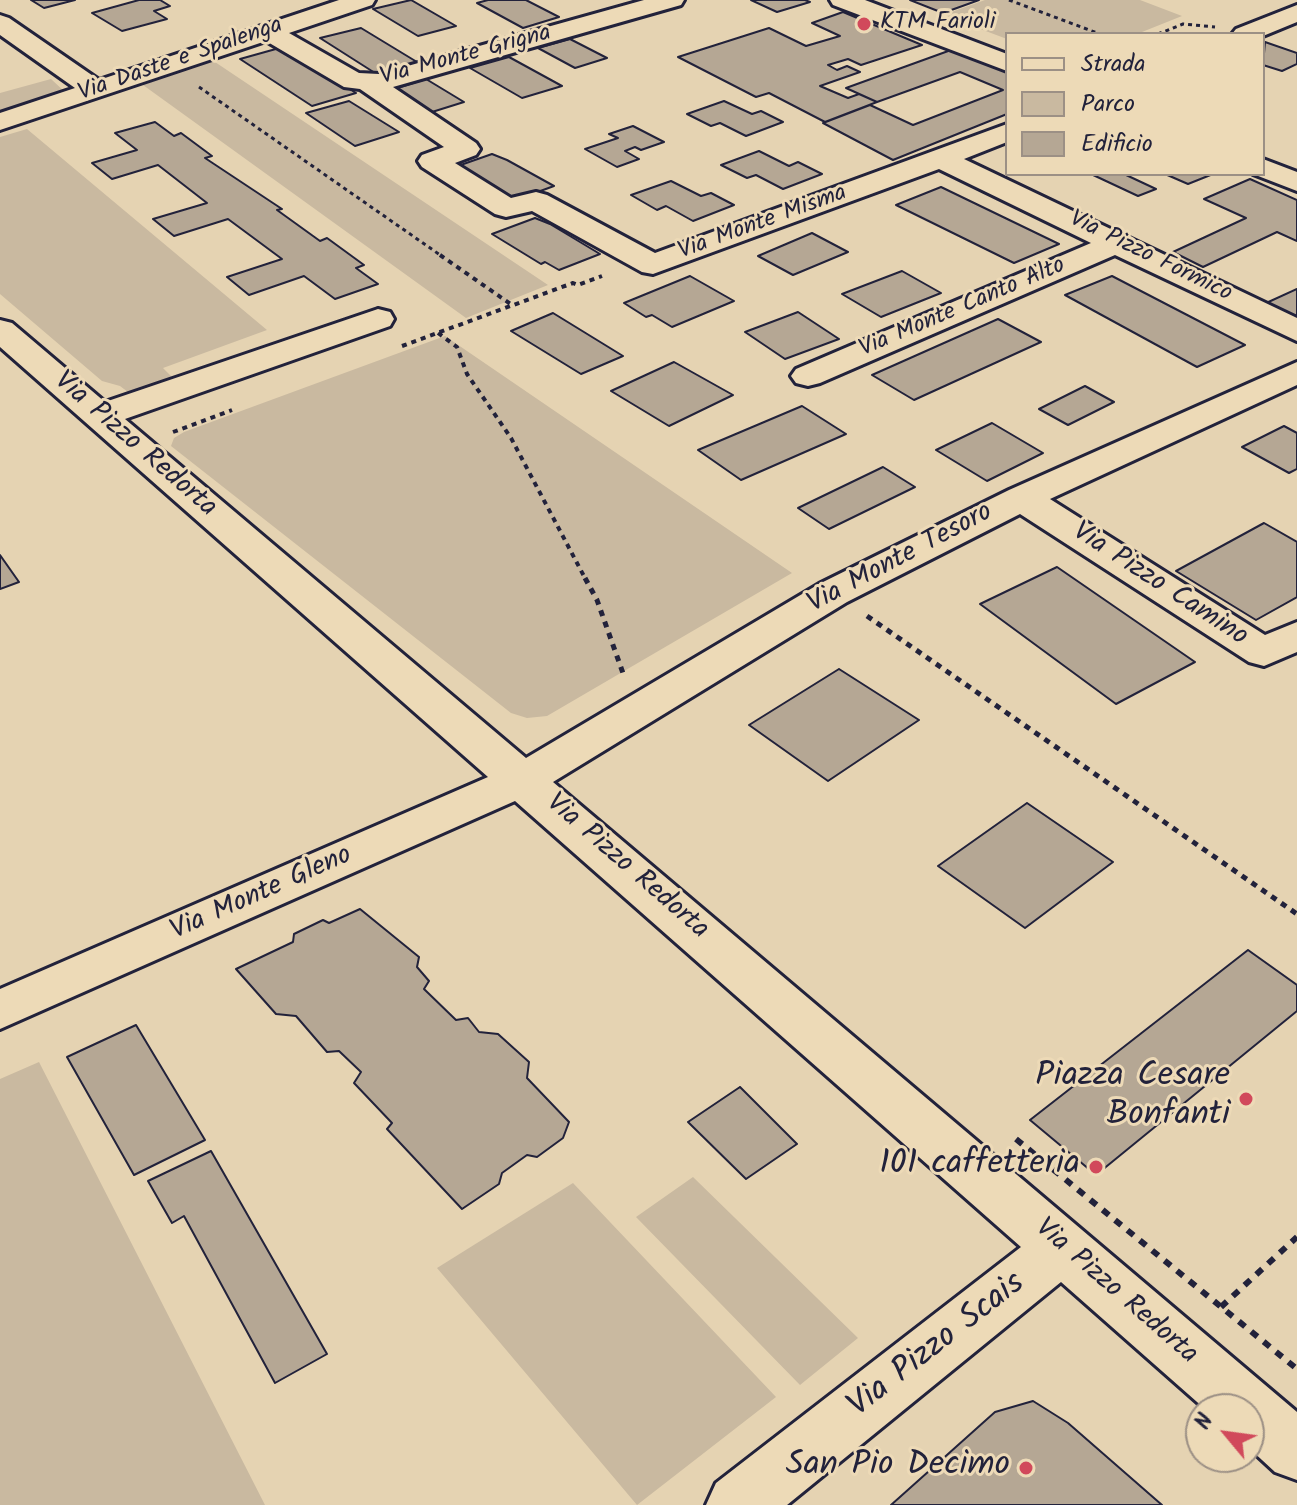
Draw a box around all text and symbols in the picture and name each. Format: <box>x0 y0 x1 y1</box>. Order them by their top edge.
place label: KTM Farioli <box>880 10 996 38</box>
street label: Via Daste e Spalenga <box>75 13 287 109</box>
marker: KTM Farioli <box>855 15 873 33</box>
street label: Via Monte Grigna <box>378 20 554 94</box>
legend <box>1005 32 1265 176</box>
text: Strada <box>1081 45 1145 84</box>
text: Parco <box>1081 85 1135 124</box>
text: Edificio <box>1081 125 1153 164</box>
street label: Via Monte Misma <box>675 180 851 268</box>
street label: Via Pizzo Formico <box>1064 206 1236 310</box>
street label: Via Monte Canto Alto <box>856 253 1070 365</box>
street label: Via Pizzo Redorta <box>46 366 222 526</box>
street label: Via Monte Tesoro <box>803 497 999 623</box>
street label: Via Pizzo Camino <box>1065 517 1253 655</box>
street label: Via Pizzo Redorta <box>538 788 714 948</box>
street label: Via Monte Gleno <box>166 840 358 950</box>
place label: Piazza Cesare Bonfanti <box>1035 1059 1230 1138</box>
marker: Piazza Cesare Bonfanti <box>1237 1090 1255 1108</box>
place label: 101 caffetteria <box>879 1147 1080 1187</box>
marker: 101 caffetteria <box>1087 1158 1105 1176</box>
street label: Via Pizzo Redorta <box>1027 1213 1203 1373</box>
street label: Via Pizzo Scais <box>842 1265 1034 1429</box>
north arrow <box>1185 1393 1265 1473</box>
text: N <box>1187 1408 1224 1437</box>
place label: San Pio Decimo <box>786 1448 1010 1488</box>
marker: San Pio Decimo <box>1017 1459 1035 1477</box>

